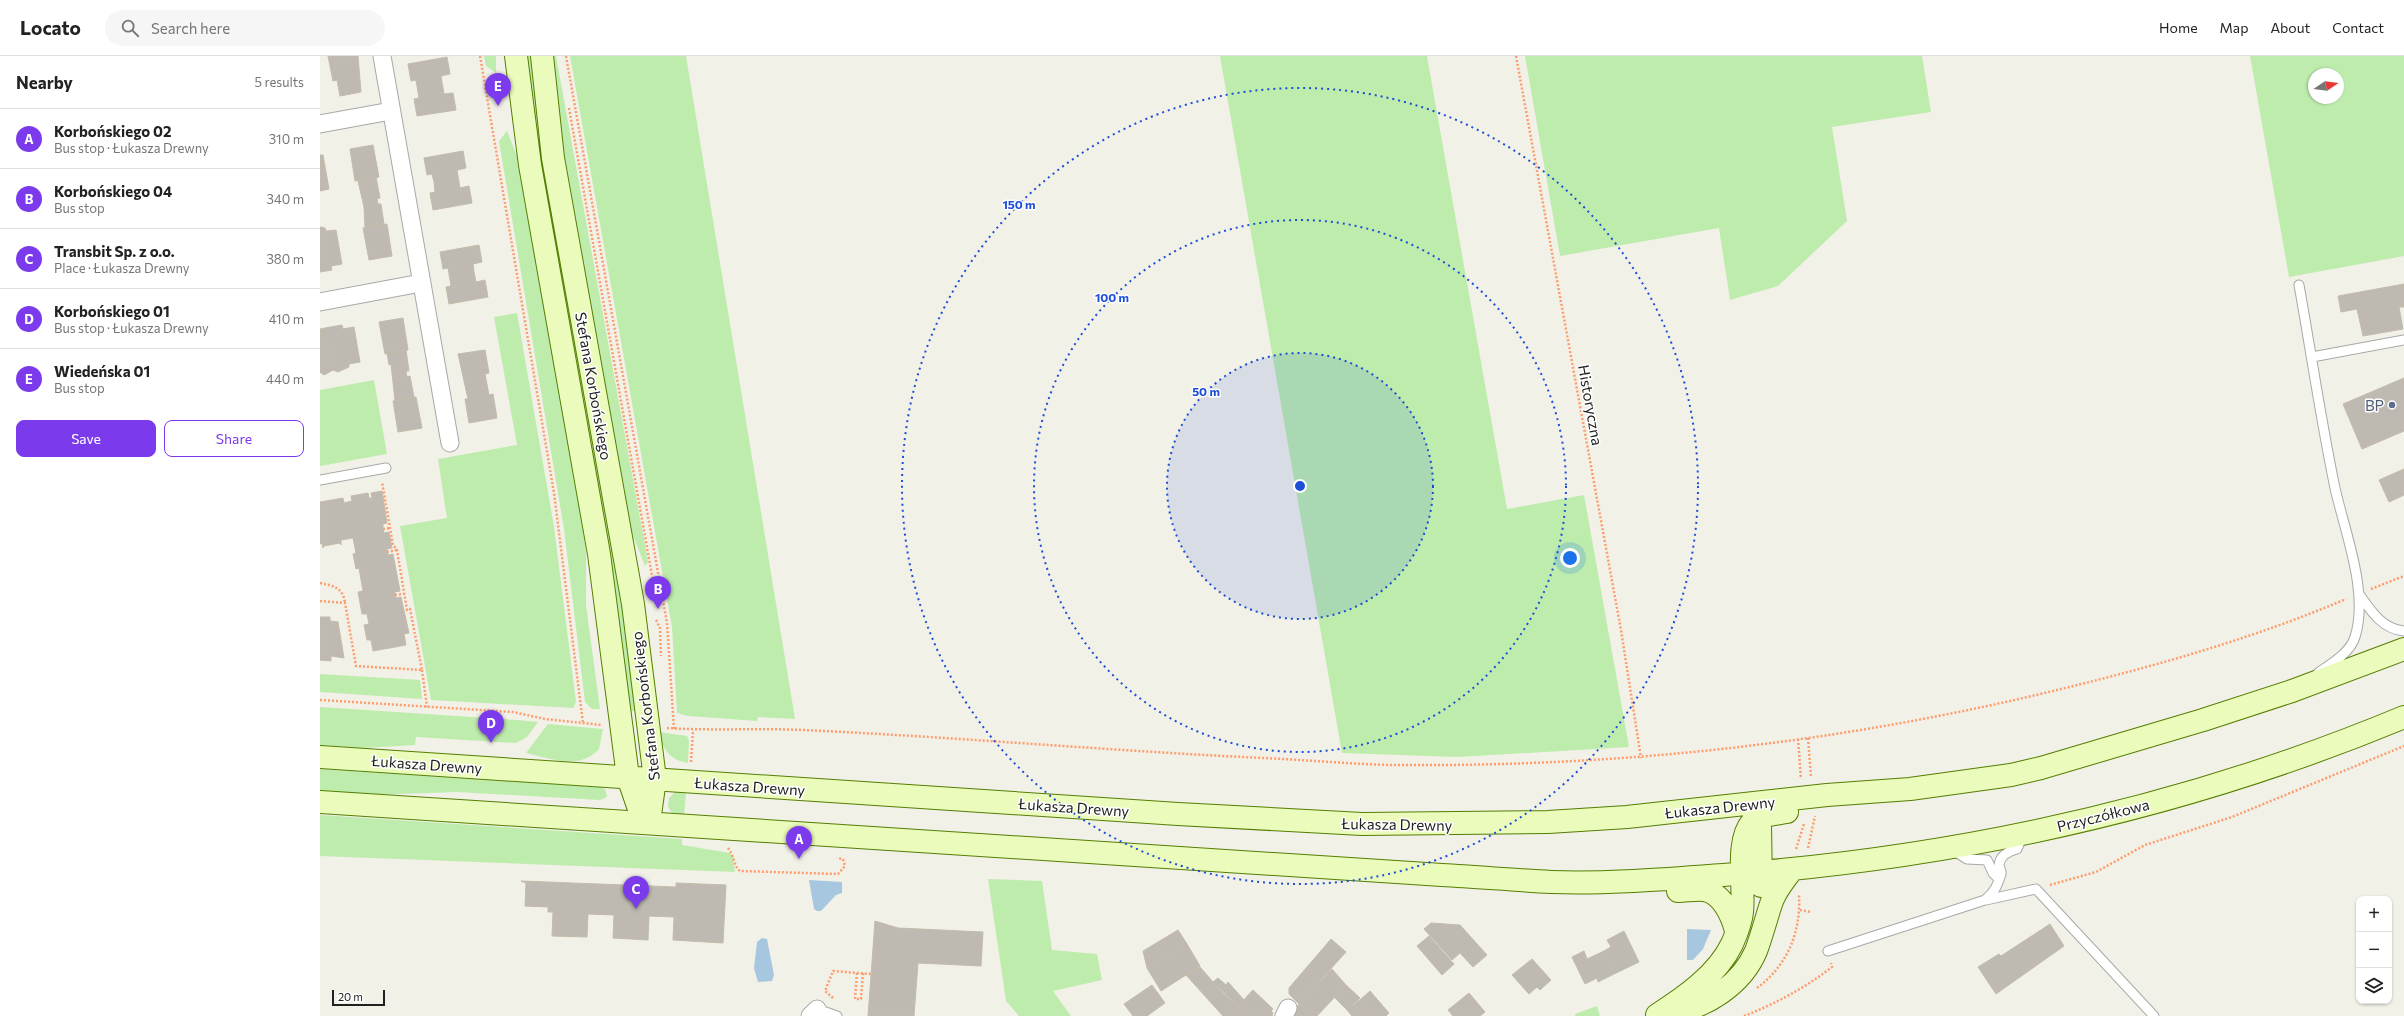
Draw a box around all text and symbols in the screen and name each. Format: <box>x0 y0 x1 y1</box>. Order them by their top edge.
search box <box>105 10 385 46</box>
text: Locato <box>20 16 81 39</box>
icon: search <box>119 17 141 39</box>
text: Search here <box>151 19 230 37</box>
text: Home <box>2159 19 2198 36</box>
text: Map <box>2220 19 2248 36</box>
text: About <box>2270 19 2310 36</box>
text: Contact <box>2332 19 2384 36</box>
north arrow <box>2308 68 2344 104</box>
text: Nearby <box>16 72 73 93</box>
pin: E <box>485 73 511 106</box>
text: 5 results <box>254 74 304 90</box>
text: Korbońskiego 02 <box>54 122 172 140</box>
text: A <box>24 131 34 147</box>
text: 310 m <box>269 131 304 147</box>
text: Bus stop · Łukasza Drewny <box>54 140 209 156</box>
text: Korbońskiego 04 <box>54 182 172 200</box>
text: B <box>25 191 33 207</box>
text: 340 m <box>266 191 304 207</box>
text: 150 m <box>1002 197 1036 211</box>
text: Bus stop <box>54 200 105 216</box>
text: Transbit Sp. z o.o. <box>54 242 175 260</box>
text: C <box>25 251 33 267</box>
text: 380 m <box>266 251 304 267</box>
text: Place · Łukasza Drewny <box>54 260 190 276</box>
text: 100 m <box>1095 290 1129 304</box>
text: Korbońskiego 01 <box>54 302 170 320</box>
text: D <box>24 311 34 327</box>
text: 410 m <box>269 311 304 327</box>
street label: Stefana Korbońskiego <box>572 311 616 461</box>
text: Bus stop · Łukasza Drewny <box>54 320 209 336</box>
text: Wiedeńska 01 <box>54 362 150 380</box>
street label: Historyczna <box>1575 363 1607 447</box>
text: E <box>25 371 33 387</box>
text: 440 m <box>266 371 304 387</box>
text: Bus stop <box>54 380 105 396</box>
text: 50 m <box>1192 384 1220 398</box>
place label: BP <box>2365 396 2384 414</box>
marker: BP <box>2387 400 2397 410</box>
button: Save <box>16 420 156 457</box>
button: Share <box>164 420 304 457</box>
centre of rings <box>1293 479 1307 493</box>
your location <box>1560 548 1580 568</box>
pin: B <box>645 576 671 609</box>
street label: Stefana Korbońskiego <box>627 630 663 782</box>
pin: D <box>478 710 504 743</box>
street label: Łukasza Drewny <box>370 751 483 777</box>
street label: Łukasza Drewny <box>693 773 806 799</box>
street label: Łukasza Drewny <box>1663 792 1776 822</box>
street label: Łukasza Drewny <box>1017 794 1130 820</box>
street label: Przyczółkowa <box>2055 795 2151 835</box>
street label: Łukasza Drewny <box>1340 814 1453 834</box>
pin: A <box>786 826 812 859</box>
pin: C <box>623 876 649 909</box>
map controls <box>2356 896 2392 1004</box>
button: + <box>2356 896 2392 932</box>
button: − <box>2356 932 2392 968</box>
button: layers <box>2356 968 2392 1004</box>
scale bar <box>332 988 385 1007</box>
text: 20 m <box>338 990 363 1003</box>

